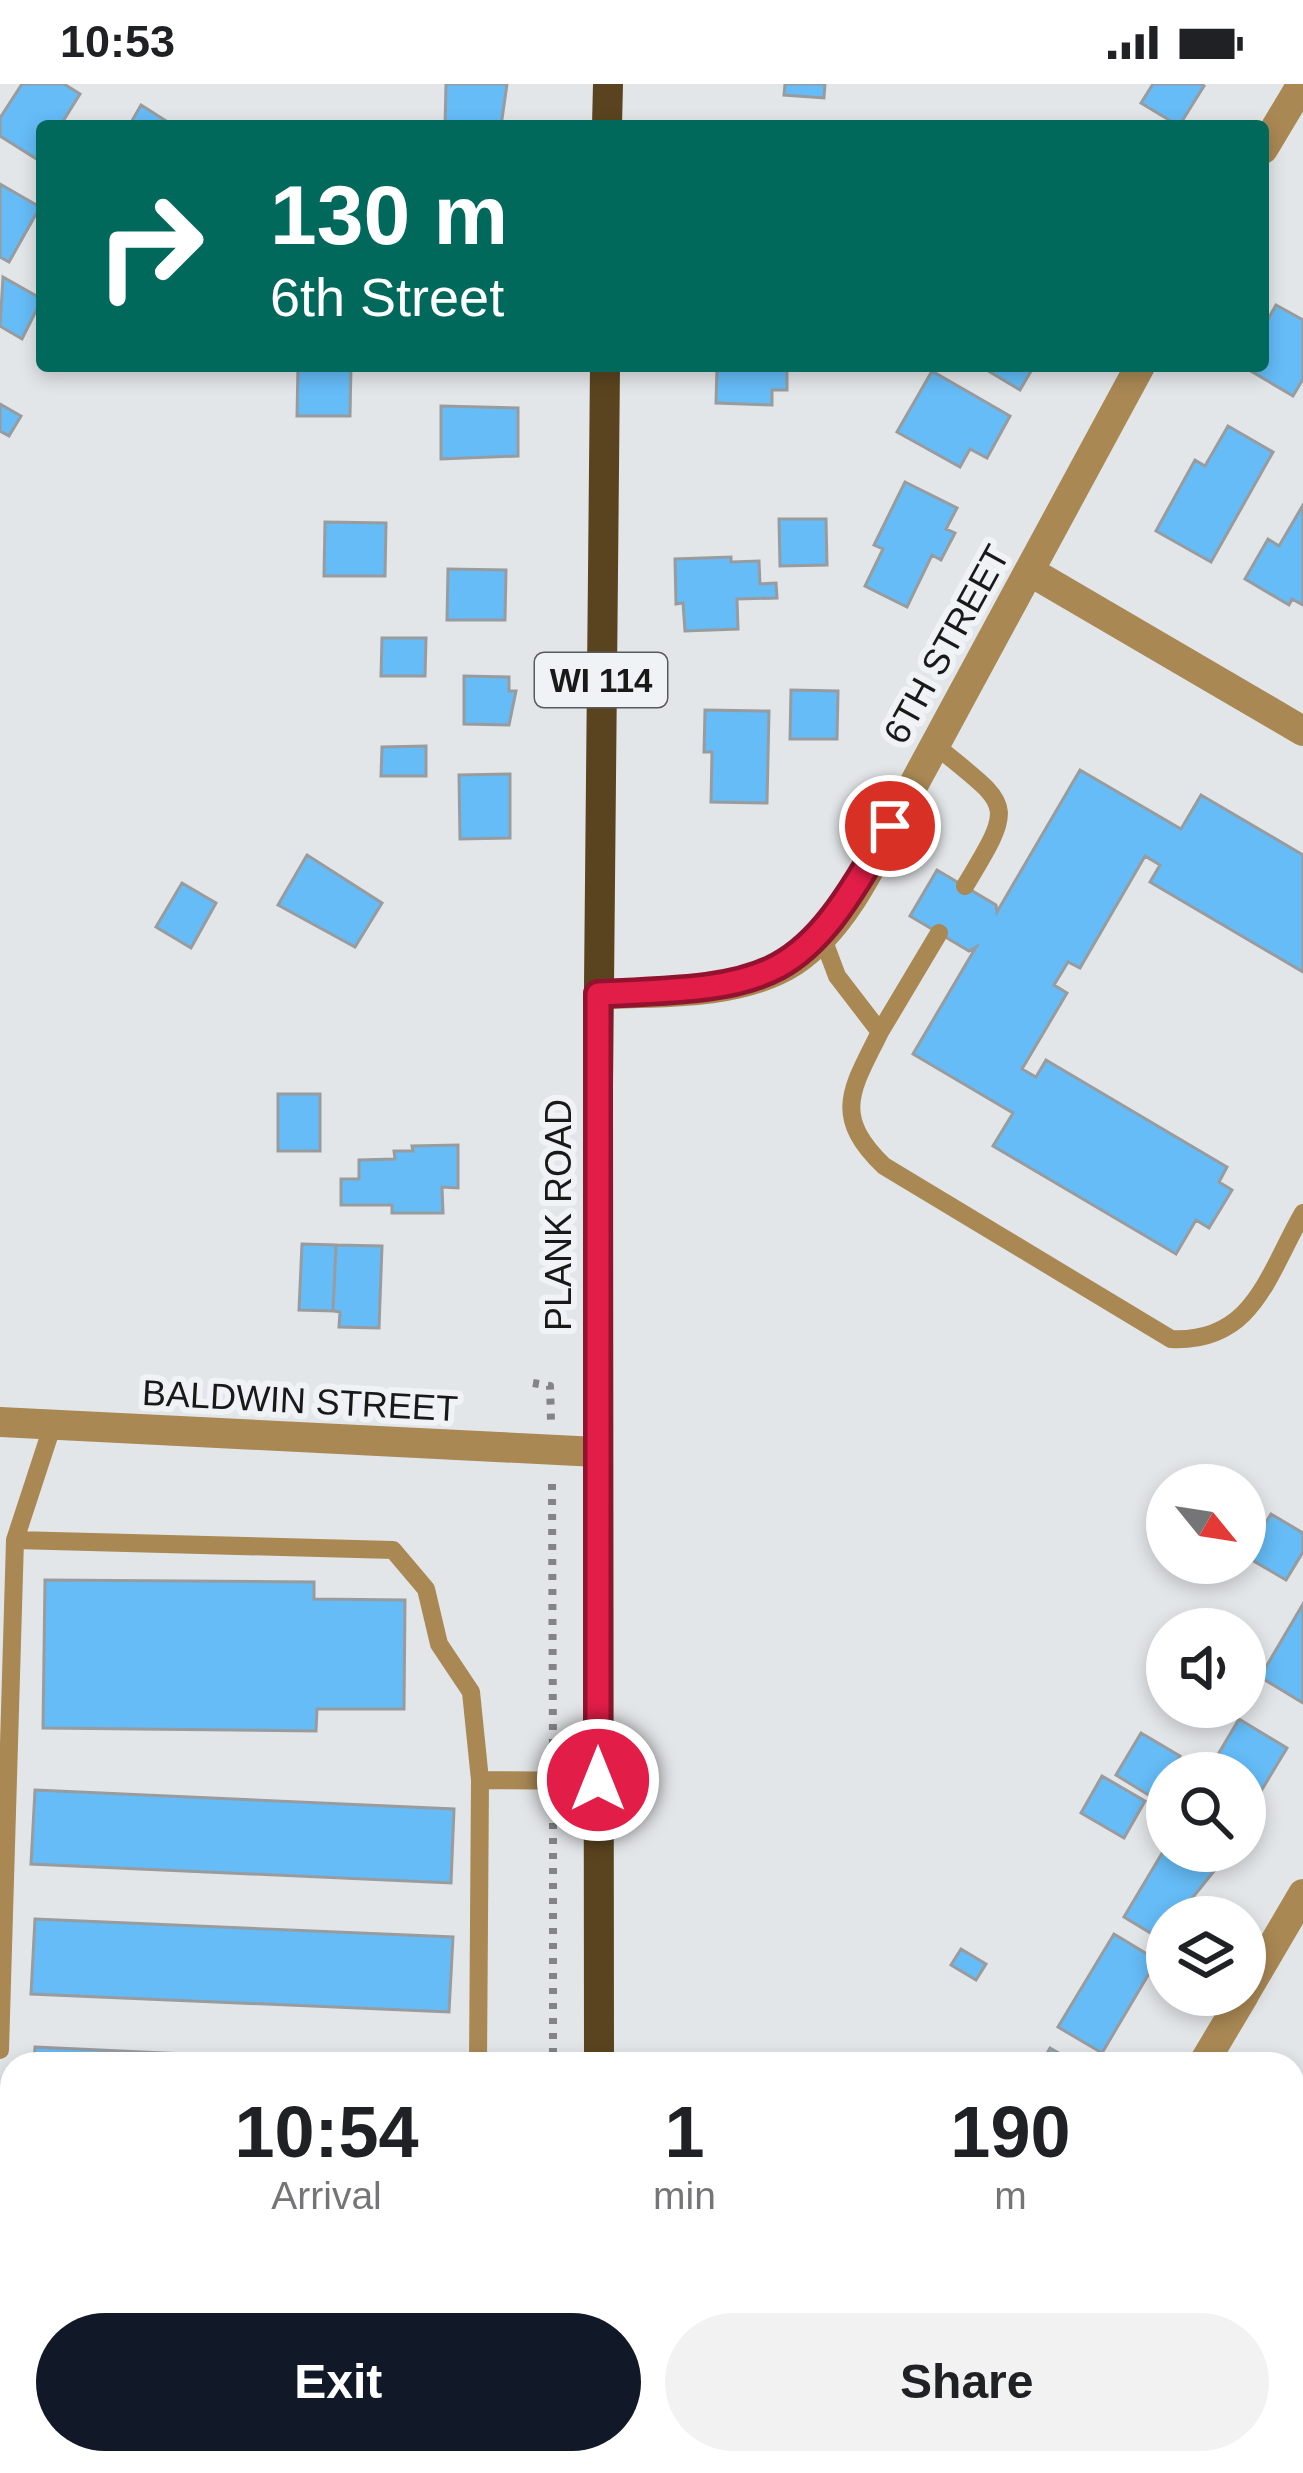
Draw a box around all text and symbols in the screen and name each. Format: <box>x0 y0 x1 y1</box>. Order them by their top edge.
text: 10:53 <box>60 16 175 67</box>
icon: right <box>72 168 228 324</box>
text: 130 m <box>270 168 508 262</box>
text: 6th Street <box>270 267 504 327</box>
street label: 6TH STREET <box>875 538 1018 750</box>
road number: WI 114 <box>535 653 667 707</box>
pin <box>839 775 941 877</box>
icon: arrive <box>857 793 923 859</box>
street label: PLANK ROAD <box>538 1099 579 1331</box>
street label: BALDWIN STREET <box>141 1372 459 1429</box>
north arrow <box>1146 1464 1266 1584</box>
map controls <box>1146 1464 1266 2016</box>
button: sound <box>1146 1608 1266 1728</box>
position arrow <box>535 1717 661 1843</box>
button: search <box>1146 1752 1266 1872</box>
button: layers <box>1146 1896 1266 2016</box>
text: 10:54 <box>234 2092 419 2172</box>
text: 1 <box>664 2092 705 2172</box>
text: 190 <box>950 2092 1071 2172</box>
text: Arrival <box>271 2174 382 2217</box>
text: min <box>653 2174 716 2217</box>
text: m <box>994 2174 1027 2217</box>
button: Exit <box>36 2313 641 2451</box>
button: Share <box>665 2313 1269 2451</box>

